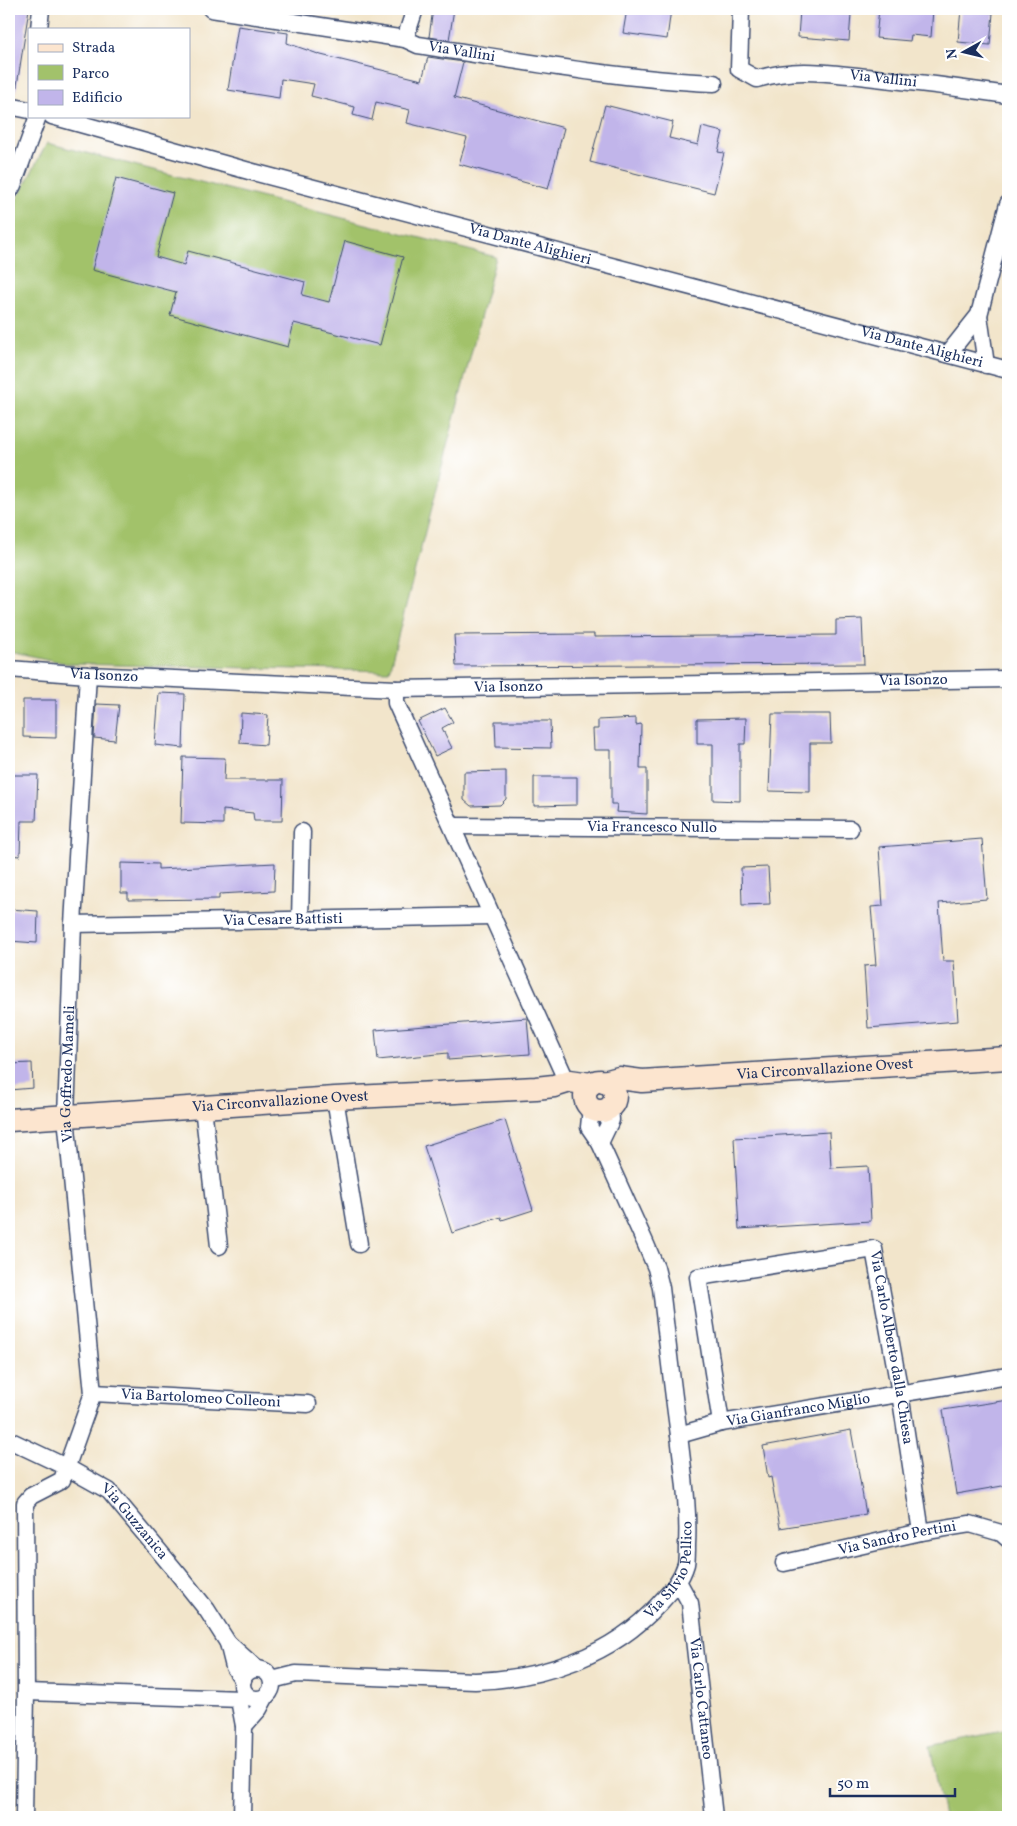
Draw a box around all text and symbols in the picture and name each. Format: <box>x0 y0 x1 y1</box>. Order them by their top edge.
legend <box>28 28 190 118</box>
north arrow <box>940 28 990 78</box>
street label: Via Vallini <box>427 36 497 68</box>
text: Strada <box>72 38 115 59</box>
text: N <box>942 47 963 60</box>
text: Parco <box>72 64 109 85</box>
street label: Via Vallini <box>849 65 918 93</box>
text: Edificio <box>72 88 123 109</box>
street label: Via Dante Alighieri <box>466 219 594 271</box>
street label: Via Dante Alighieri <box>858 321 985 374</box>
street label: Via Isonzo <box>69 663 139 688</box>
street label: Via Isonzo <box>879 669 948 692</box>
street label: Via Isonzo <box>474 676 543 698</box>
street label: Via Francesco Nullo <box>587 817 717 838</box>
street label: Via Cesare Battisti <box>223 908 343 932</box>
street label: Via Goffredo Mameli <box>55 1005 81 1143</box>
street label: Via Circonvallazione Ovest <box>736 1053 914 1086</box>
street label: Via Circonvallazione Ovest <box>191 1086 369 1118</box>
street label: Via Carlo Alberto dalla Chiesa <box>864 1249 918 1446</box>
street label: Via Bartolomeo Colleoni <box>121 1384 281 1413</box>
street label: Via Gianfranco Miglio <box>725 1388 872 1432</box>
street label: Via Guzzanica <box>97 1478 173 1564</box>
street label: Via Sandro Pertini <box>836 1516 958 1561</box>
street label: Via Silvio Pellico <box>640 1521 698 1624</box>
street label: Via Carlo Cattaneo <box>683 1636 718 1761</box>
scale bar <box>830 1766 954 1798</box>
text: 50 m <box>837 1774 869 1795</box>

